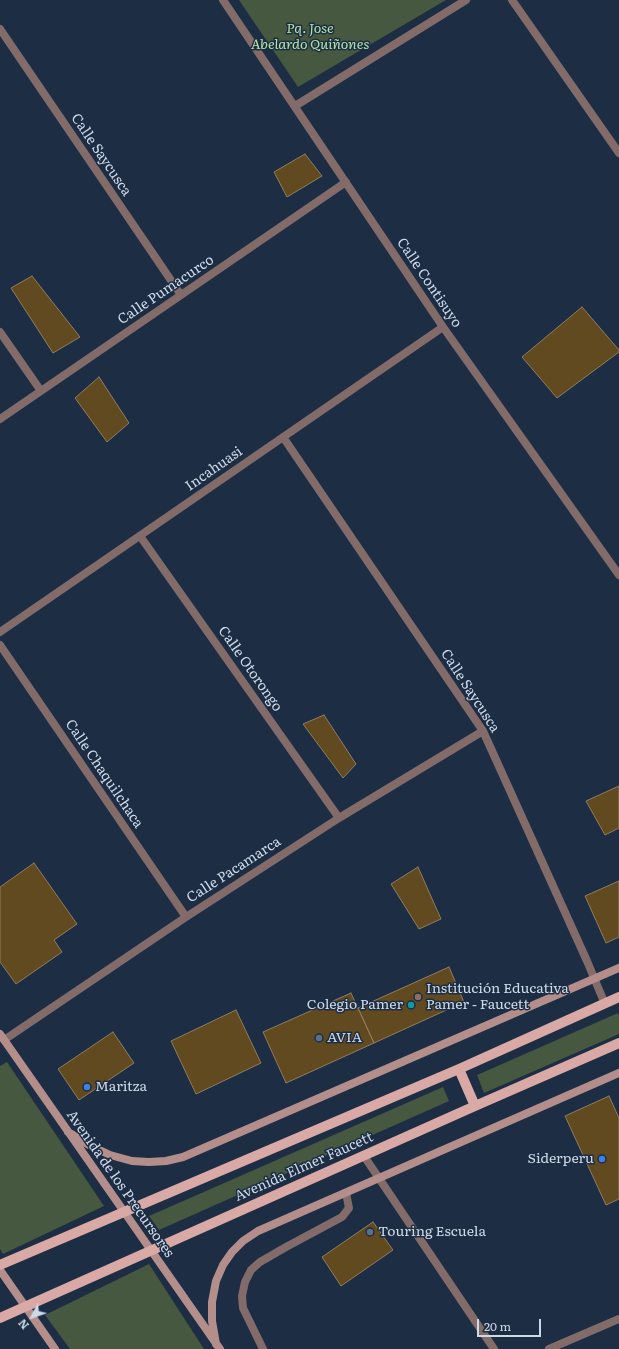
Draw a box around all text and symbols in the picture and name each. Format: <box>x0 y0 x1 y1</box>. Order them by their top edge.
park label: Pq. Jose Abelardo Quiñones <box>251 21 369 54</box>
street label: Calle Saycusca <box>67 111 135 199</box>
street label: Calle Contisuyo <box>393 235 465 331</box>
street label: Calle Pumacurco <box>115 252 217 328</box>
street label: Incahuasi <box>182 443 246 495</box>
street label: Calle Otorongo <box>214 623 286 715</box>
street label: Calle Saycusca <box>437 646 503 736</box>
street label: Calle Chaquilchaca <box>61 717 147 831</box>
street label: Calle Pacamarca <box>184 833 284 907</box>
place label: Institución Educativa Pamer - Faucett <box>426 981 569 1014</box>
marker: Institución Educativa Pamer - Faucett <box>413 992 423 1002</box>
place label: Colegio Pamer <box>307 997 403 1013</box>
marker: Colegio Pamer <box>406 1000 416 1010</box>
place label: AVIA <box>327 1030 362 1046</box>
marker: AVIA <box>314 1033 324 1043</box>
place label: Maritza <box>95 1079 147 1095</box>
marker: Maritza <box>82 1082 92 1092</box>
street label: Avenida de los Precursores <box>63 1107 177 1261</box>
street label: Avenida Elmer Faucett <box>232 1129 376 1205</box>
place label: Siderperu <box>528 1151 594 1167</box>
marker: Siderperu <box>597 1154 607 1164</box>
place label: Touring Escuela <box>378 1224 486 1240</box>
marker: Touring Escuela <box>365 1227 375 1237</box>
north arrow <box>12 1297 52 1337</box>
scale bar <box>479 1311 543 1337</box>
text: N <box>14 1316 32 1334</box>
text: 20 m <box>484 1317 511 1335</box>

